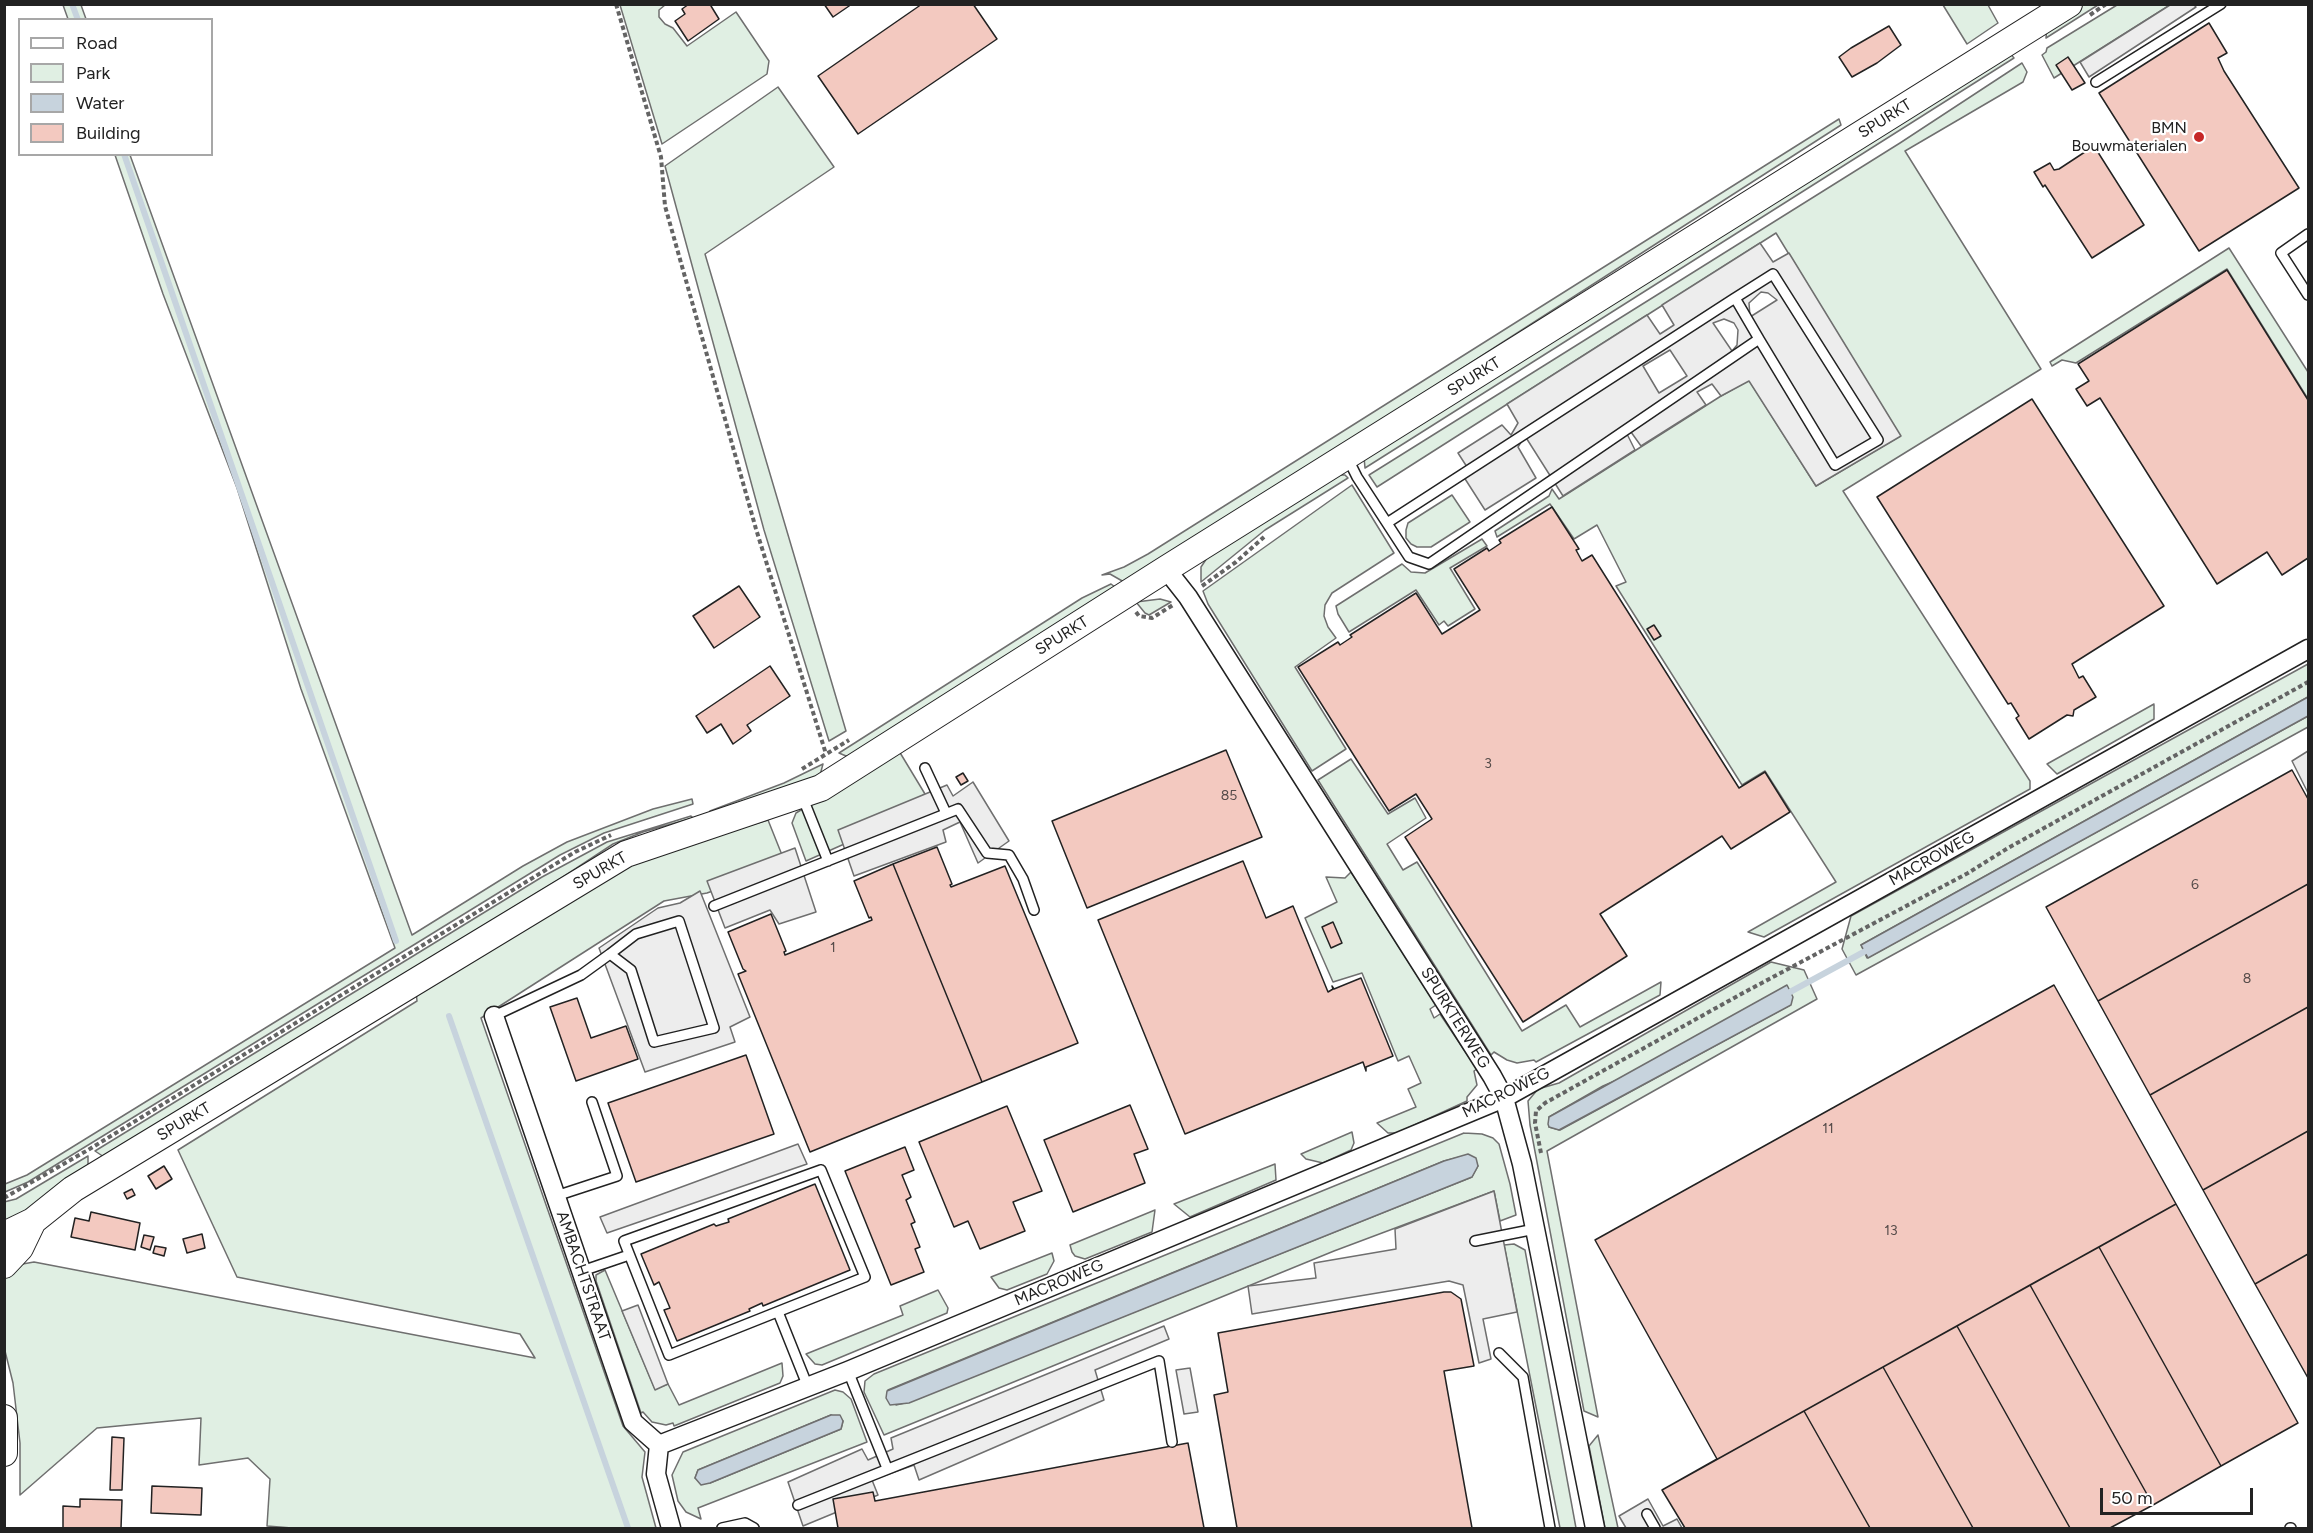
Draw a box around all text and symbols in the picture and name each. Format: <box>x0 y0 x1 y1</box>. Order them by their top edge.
legend <box>18 18 213 156</box>
text: Road <box>76 32 117 54</box>
text: Park <box>76 62 110 84</box>
text: Water <box>76 92 124 114</box>
street label: SPURKT <box>1855 95 1915 143</box>
place label: BMN Bouwmaterialen <box>2071 118 2187 156</box>
text: Building <box>76 122 141 144</box>
marker: BMN Bouwmaterialen <box>2192 130 2206 144</box>
street label: SPURKT <box>1444 353 1504 401</box>
street label: SPURKT <box>1032 612 1092 660</box>
house number: 3 <box>1484 756 1492 772</box>
house number: 85 <box>1221 788 1237 804</box>
street label: MACROWEG <box>1886 828 1978 890</box>
street label: SPURKT <box>570 848 630 894</box>
house number: 6 <box>2191 877 2199 893</box>
house number: 1 <box>830 940 836 956</box>
street label: SPURKTERWEG <box>1416 964 1494 1072</box>
house number: 8 <box>2243 971 2251 987</box>
street label: MACROWEG <box>1459 1064 1553 1122</box>
street label: SPURKT <box>154 1099 214 1145</box>
house number: 11 <box>1822 1121 1834 1137</box>
street label: AMBACHTSTRAAT <box>552 1209 614 1343</box>
house number: 13 <box>1884 1223 1898 1239</box>
street label: MACROWEG <box>1012 1256 1106 1310</box>
scale bar <box>2103 1476 2256 1514</box>
text: 50 m <box>2111 1487 2153 1509</box>

